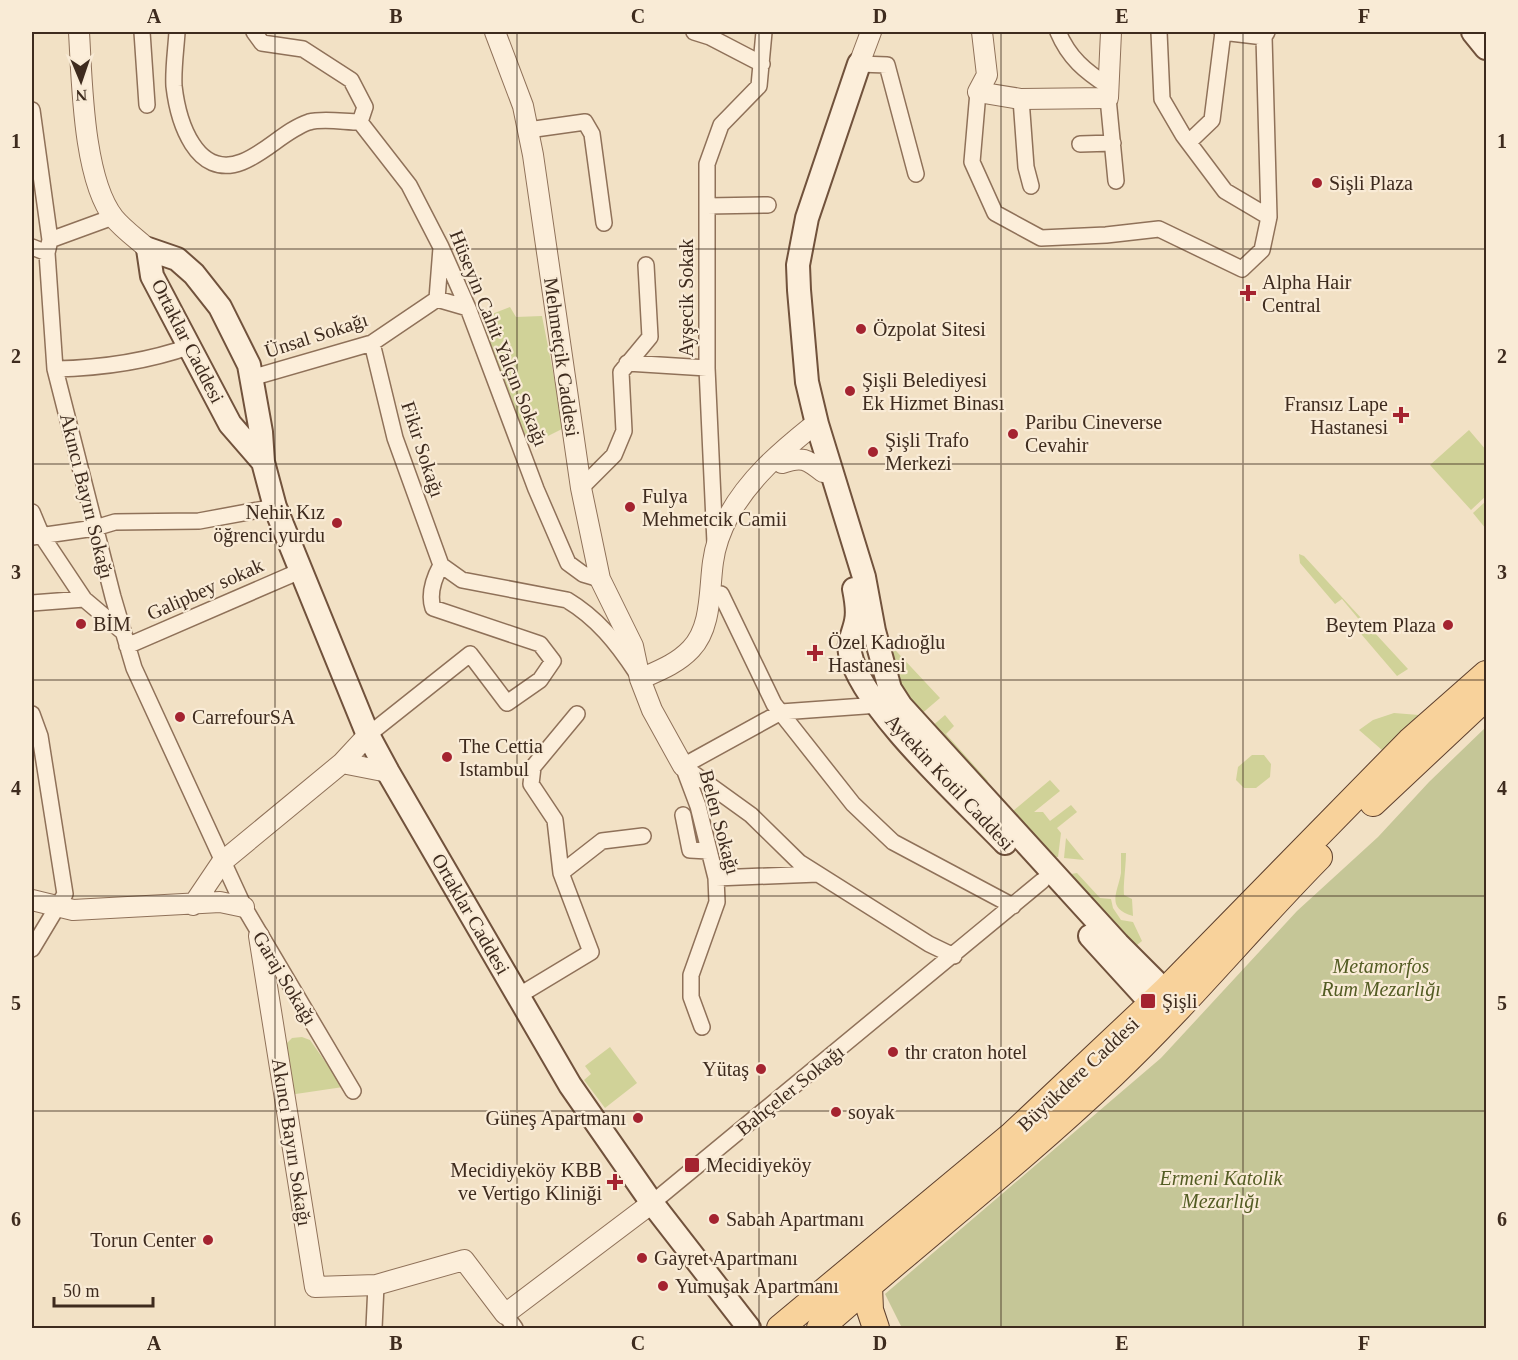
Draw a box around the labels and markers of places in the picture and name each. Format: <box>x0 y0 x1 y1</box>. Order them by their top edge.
place label: Sişli Plaza <box>1329 172 1413 195</box>
marker: Sişli Plaza <box>1310 176 1324 190</box>
place label: Alpha Hair Central <box>1262 271 1352 316</box>
marker: Alpha Hair Central <box>1239 284 1257 302</box>
place label: Özpolat Sitesi <box>873 318 986 341</box>
marker: Özpolat Sitesi <box>854 322 868 336</box>
place label: Şişli Belediyesi Ek Hizmet Binası <box>862 369 1005 414</box>
marker: Şişli Belediyesi Ek Hizmet Binası <box>843 384 857 398</box>
place label: Fransız Lape Hastanesi <box>1284 393 1388 438</box>
marker: Fransız Lape Hastanesi <box>1392 406 1410 424</box>
place label: Paribu Cineverse Cevahir <box>1025 411 1162 456</box>
marker: Paribu Cineverse Cevahir <box>1006 427 1020 441</box>
place label: Şişli Trafo Merkezi <box>885 429 969 474</box>
marker: Şişli Trafo Merkezi <box>866 445 880 459</box>
place label: Fulya Mehmetcik Camii <box>642 485 787 530</box>
marker: Fulya Mehmetcik Camii <box>623 500 637 514</box>
place label: Nehir Kız öğrenci yurdu <box>213 501 325 547</box>
marker: Nehir Kız öğrenci yurdu <box>330 516 344 530</box>
place label: BİM <box>93 613 131 635</box>
place label: Beytem Plaza <box>1325 614 1436 637</box>
marker: BİM <box>74 617 88 631</box>
marker: Beytem Plaza <box>1441 618 1455 632</box>
place label: Özel Kadıoğlu Hastanesi <box>828 631 945 676</box>
marker: Özel Kadıoğlu Hastanesi <box>806 644 824 662</box>
place label: CarrefourSA <box>192 706 296 728</box>
marker: CarrefourSA <box>173 710 187 724</box>
place label: The Cettia Istambul <box>459 735 543 780</box>
marker: The Cettia Istambul <box>440 750 454 764</box>
place label: Şişli <box>1162 990 1198 1013</box>
marker: Şişli <box>1139 992 1157 1010</box>
place label: thr craton hotel <box>905 1041 1028 1063</box>
marker: thr craton hotel <box>886 1045 900 1059</box>
place label: Yütaş <box>702 1058 749 1081</box>
marker: Yütaş <box>754 1062 768 1076</box>
place label: soyak <box>848 1101 895 1124</box>
marker: soyak <box>829 1105 843 1119</box>
place label: Güneş Apartmanı <box>485 1107 626 1130</box>
marker: Güneş Apartmanı <box>631 1111 645 1125</box>
place label: Mecidiyeköy <box>706 1154 812 1177</box>
marker: Mecidiyeköy <box>683 1156 701 1174</box>
place label: Mecidiyeköy KBB ve Vertigo Kliniği <box>450 1159 602 1205</box>
marker: Mecidiyeköy KBB ve Vertigo Kliniği <box>606 1173 624 1191</box>
place label: Sabah Apartmanı <box>726 1208 865 1231</box>
marker: Sabah Apartmanı <box>707 1212 721 1226</box>
place label: Torun Center <box>90 1229 196 1251</box>
marker: Torun Center <box>201 1233 215 1247</box>
place label: Gayret Apartmanı <box>654 1247 798 1270</box>
marker: Gayret Apartmanı <box>635 1251 649 1265</box>
place label: Yumuşak Apartmanı <box>675 1275 839 1298</box>
marker: Yumuşak Apartmanı <box>656 1279 670 1293</box>

